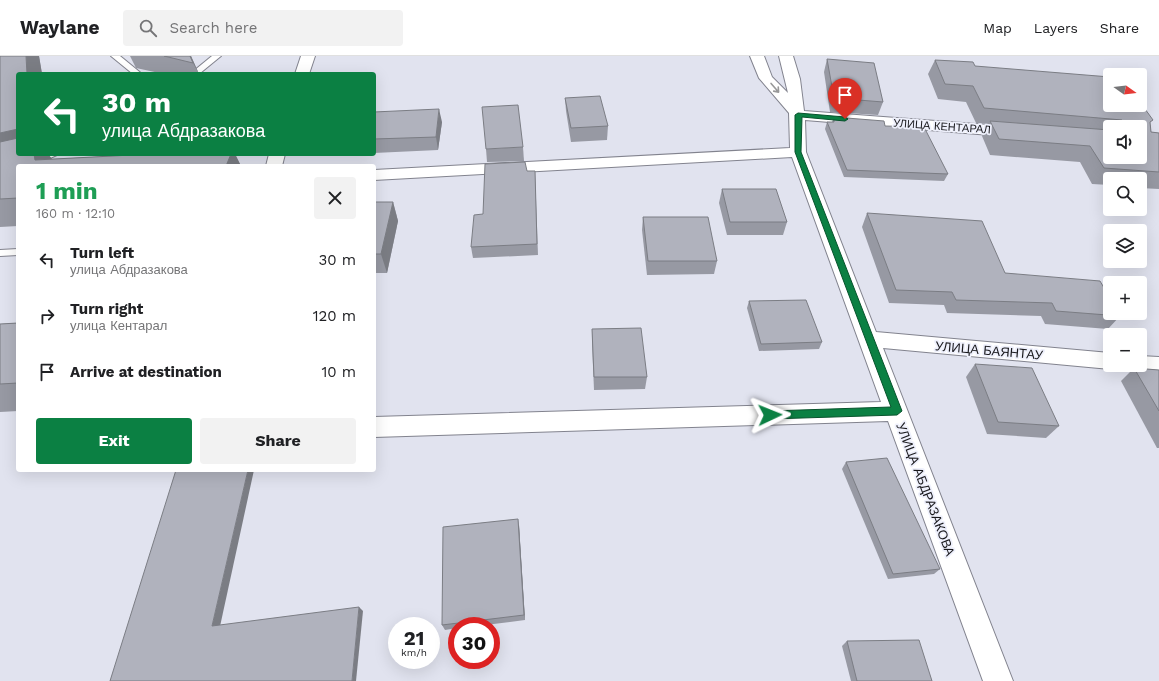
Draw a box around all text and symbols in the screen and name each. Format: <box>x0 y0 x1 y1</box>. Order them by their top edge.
search box <box>123 10 403 46</box>
text: Waylane <box>20 16 99 39</box>
icon: search <box>137 17 159 39</box>
text: Search here <box>169 19 257 37</box>
text: Map <box>983 20 1012 36</box>
text: Layers <box>1034 20 1078 36</box>
text: Share <box>1100 20 1139 36</box>
north arrow <box>1103 68 1147 112</box>
map controls <box>1103 68 1147 372</box>
pin <box>828 78 862 119</box>
one-way arrow <box>770 82 779 93</box>
icon: arrive <box>834 84 856 106</box>
text: 30 m <box>102 86 171 119</box>
icon: left <box>36 88 88 140</box>
street label: УЛИЦА КЕНТАРАЛ <box>893 117 991 136</box>
text: улица Абдразакова <box>102 120 265 141</box>
button: sound <box>1103 120 1147 164</box>
button: search <box>1103 172 1147 216</box>
text: 1 min <box>36 177 98 205</box>
button: close <box>314 177 356 219</box>
text: 160 m · 12:10 <box>36 206 115 221</box>
button: layers <box>1103 224 1147 268</box>
text: Turn left <box>70 244 134 262</box>
icon: left <box>36 249 58 271</box>
text: 30 m <box>319 251 356 269</box>
text: улица Абдразакова <box>70 262 188 277</box>
button: + <box>1103 276 1147 320</box>
text: Turn right <box>70 300 143 318</box>
icon: right <box>36 305 58 327</box>
text: 120 m <box>313 307 356 325</box>
text: улица Кентарал <box>70 318 167 333</box>
button: − <box>1103 328 1147 372</box>
street label: УЛИЦА БАЯНТАУ <box>935 338 1044 363</box>
icon: arrive <box>36 361 58 383</box>
text: Arrive at destination <box>70 363 222 381</box>
text: 10 m <box>321 363 356 381</box>
position arrow <box>749 394 791 436</box>
button: Exit <box>36 418 192 464</box>
button: Share <box>200 418 356 464</box>
street label: УЛИЦА АБДРАЗАКОВА <box>893 420 958 558</box>
speed limit sign: 30 <box>448 617 500 669</box>
text: 21 <box>404 626 424 650</box>
text: km/h <box>401 647 427 658</box>

